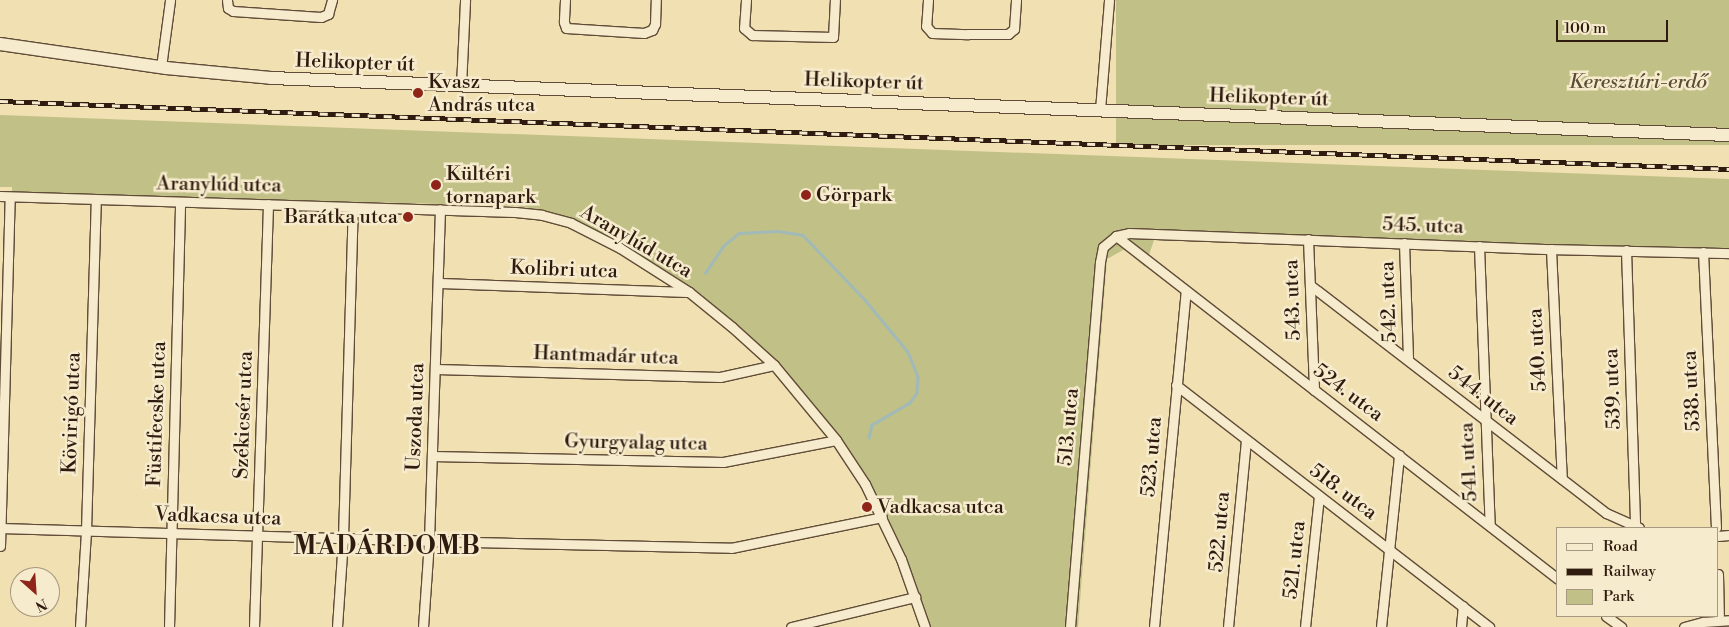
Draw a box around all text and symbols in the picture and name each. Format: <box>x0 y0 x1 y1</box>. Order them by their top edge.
scale bar <box>1559 10 1672 42</box>
text: 100 m <box>1564 19 1606 38</box>
street label: Helikopter út <box>295 49 415 77</box>
street label: Helikopter út <box>804 68 924 96</box>
place label: Kvasz András utca <box>428 70 535 117</box>
park label: Keresztúri-erdő <box>1569 70 1707 94</box>
street label: Helikopter út <box>1209 84 1329 112</box>
marker: Kvasz András utca <box>412 87 424 99</box>
place label: Kültéri tornapark <box>446 162 536 209</box>
street label: Aranylúd utca <box>156 172 282 198</box>
marker: Kültéri tornapark <box>430 179 442 191</box>
place label: Görpark <box>816 183 892 207</box>
marker: Görpark <box>800 189 812 201</box>
street label: Aranylúd utca <box>576 200 696 284</box>
place label: Barátka utca <box>284 205 398 229</box>
marker: Barátka utca <box>402 211 414 223</box>
street label: 545. utca <box>1382 213 1464 239</box>
street label: Kolibri utca <box>510 256 618 284</box>
street label: 543. utca <box>1280 259 1306 341</box>
street label: 542. utca <box>1376 261 1402 343</box>
street label: 540. utca <box>1524 308 1552 392</box>
street label: Füstifecske utca <box>142 341 172 487</box>
street label: Hantmadár utca <box>533 341 679 371</box>
street label: 539. utca <box>1600 348 1626 430</box>
street label: Székicsér utca <box>230 350 258 480</box>
street label: 538. utca <box>1678 350 1706 432</box>
street label: Kövirigó utca <box>58 352 86 474</box>
street label: 524. utca <box>1308 359 1388 427</box>
street label: 544. utca <box>1443 361 1523 431</box>
street label: Uszoda utca <box>402 363 430 471</box>
street label: 513. utca <box>1054 387 1084 467</box>
street label: 523. utca <box>1137 416 1167 498</box>
street label: 541. utca <box>1455 422 1483 502</box>
street label: Gyurgyalag utca <box>564 430 708 456</box>
street label: 518. utca <box>1304 459 1382 525</box>
street label: 522. utca <box>1205 491 1235 573</box>
place label: Vadkacsa utca <box>877 495 1004 519</box>
marker: Vadkacsa utca <box>861 501 873 513</box>
street label: Vadkacsa utca <box>154 503 282 531</box>
street label: 521. utca <box>1279 520 1311 600</box>
legend <box>1556 527 1719 617</box>
district label: MADÁRDOMB <box>292 532 482 562</box>
text: Road <box>1603 537 1638 556</box>
text: Railway <box>1603 562 1656 581</box>
north arrow <box>10 567 60 617</box>
text: Park <box>1603 587 1634 606</box>
text: N <box>32 594 50 615</box>

